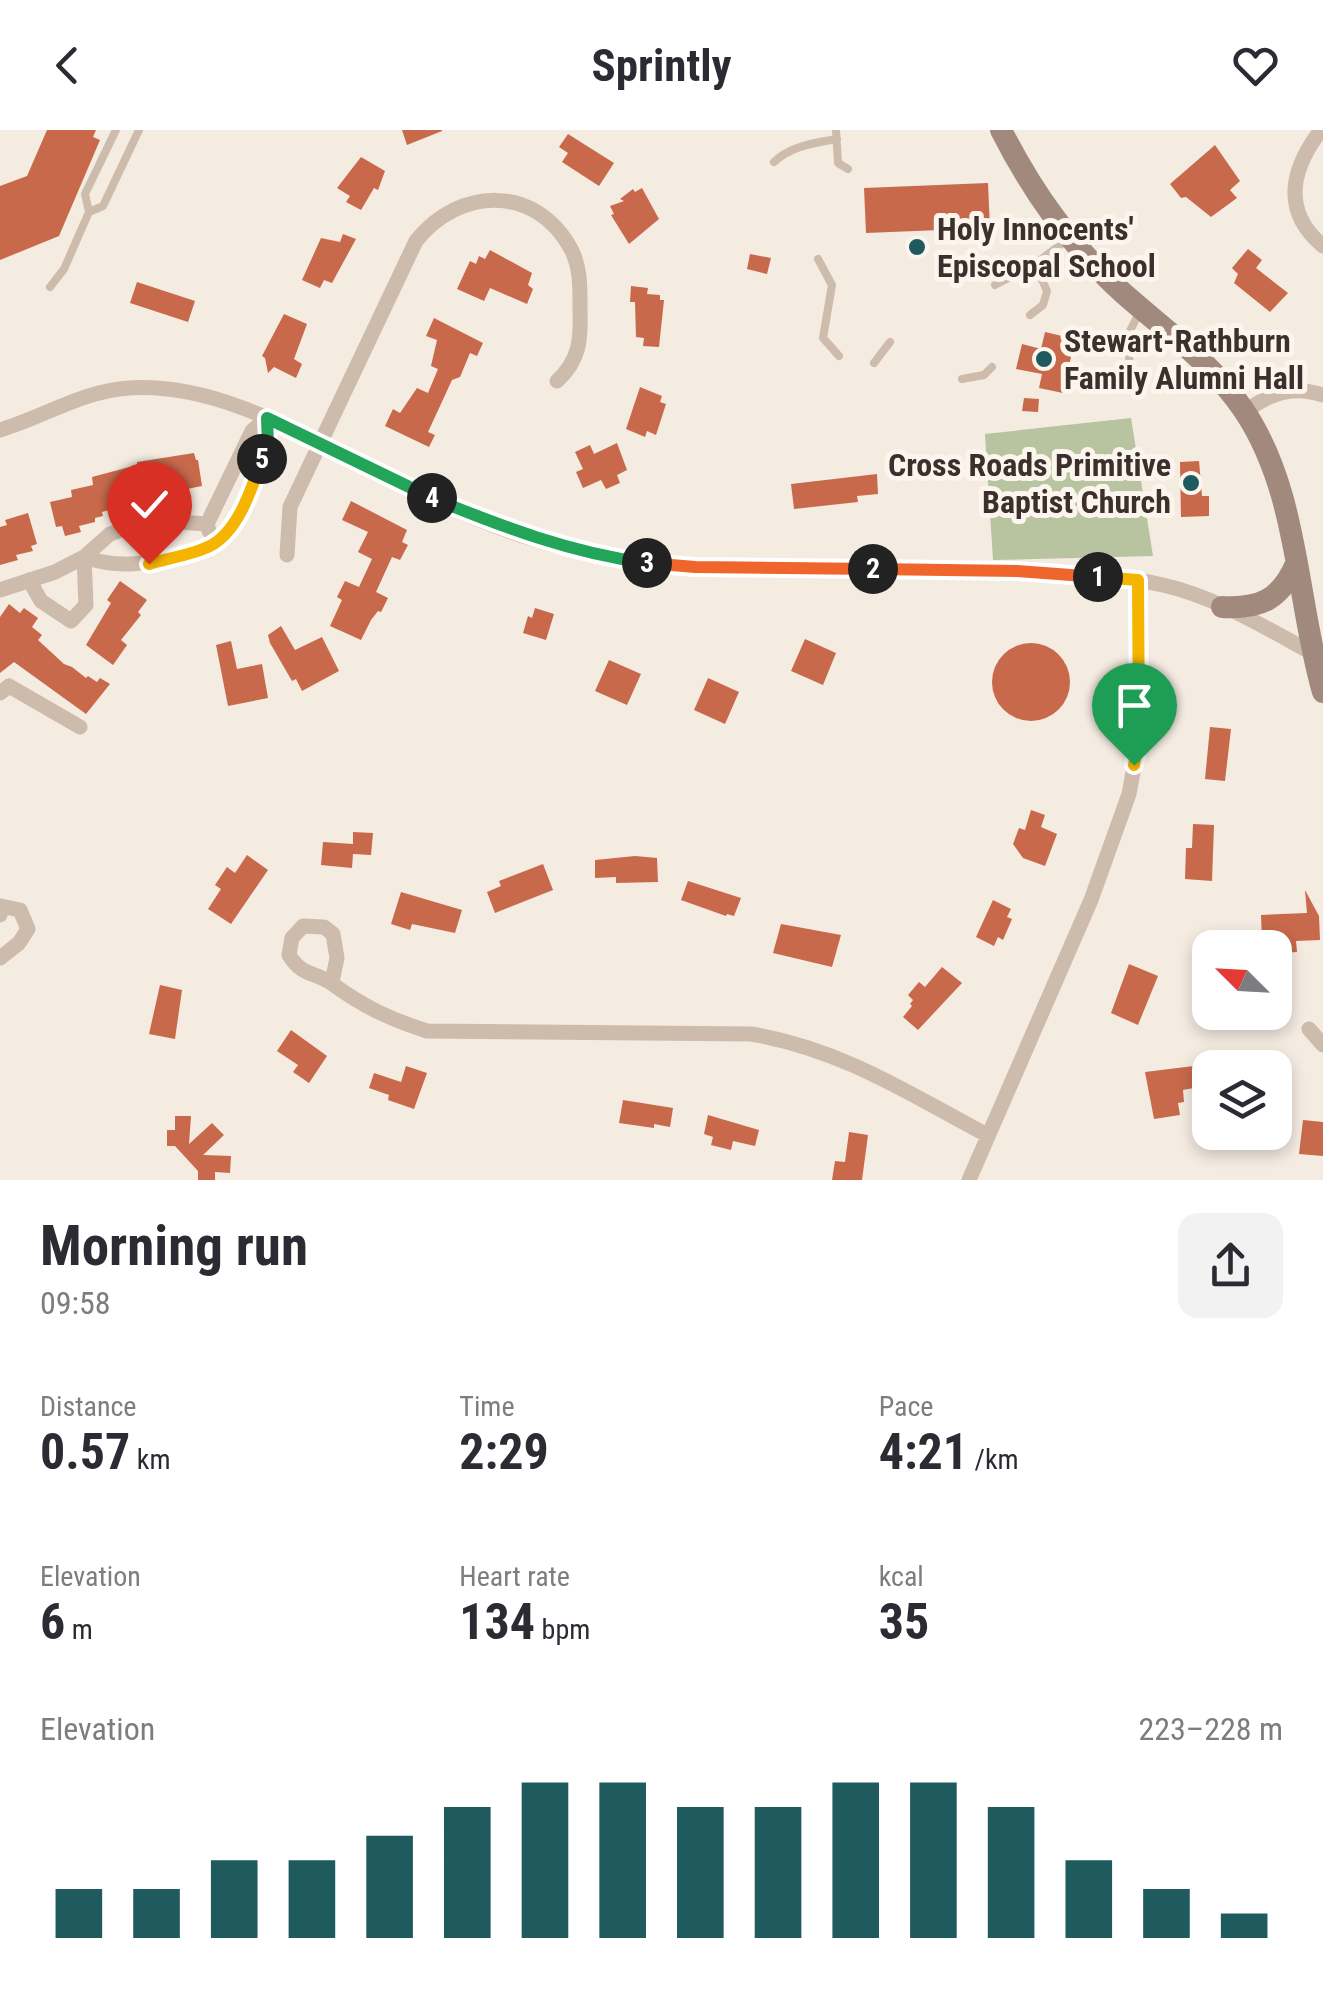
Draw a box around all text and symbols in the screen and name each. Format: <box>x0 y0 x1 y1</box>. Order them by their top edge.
icon: back <box>40 38 95 93</box>
icon: heart <box>1228 38 1283 93</box>
text: Sprintly <box>591 39 732 92</box>
place label: Holy Innocents' Episcopal School <box>937 210 1156 285</box>
marker: Holy Innocents' Episcopal School <box>906 236 928 258</box>
place label: Stewart-Rathburn Family Alumni Hall <box>1064 322 1304 397</box>
marker: Stewart-Rathburn Family Alumni Hall <box>1033 348 1055 370</box>
pin: 5 <box>237 434 287 484</box>
text: 5 <box>255 442 269 475</box>
place label: Cross Roads Primitive Baptist Church <box>888 446 1171 521</box>
pin <box>107 462 192 565</box>
marker: Cross Roads Primitive Baptist Church <box>1180 472 1202 494</box>
pin: 4 <box>407 473 457 523</box>
icon: check <box>122 477 177 532</box>
text: 4 <box>425 481 439 514</box>
pin: 3 <box>622 538 672 588</box>
pin: 2 <box>848 544 898 594</box>
text: 3 <box>640 546 654 579</box>
text: 2 <box>866 552 880 585</box>
pin: 1 <box>1073 552 1123 602</box>
text: 1 <box>1091 560 1105 593</box>
pin <box>1092 663 1177 766</box>
icon: arrive <box>1107 678 1162 733</box>
north arrow <box>1192 930 1292 1030</box>
map controls <box>1192 930 1292 1150</box>
button: layers <box>1192 1050 1292 1150</box>
button: share <box>1178 1213 1283 1318</box>
text: Morning run <box>40 1214 308 1278</box>
text: 09:58 <box>40 1284 111 1322</box>
text: Distance <box>40 1390 137 1423</box>
text: Time <box>459 1390 515 1423</box>
text: Pace <box>879 1390 934 1423</box>
text: 0.57 <box>40 1423 130 1481</box>
text: 2:29 <box>459 1423 549 1481</box>
text: 4:21 <box>879 1423 968 1481</box>
text: km <box>130 1443 170 1476</box>
text: /km <box>968 1443 1019 1476</box>
text: Elevation <box>40 1560 141 1593</box>
text: Heart rate <box>459 1560 570 1593</box>
text: kcal <box>879 1560 924 1593</box>
text: 6 <box>40 1593 65 1651</box>
text: 134 <box>459 1593 535 1651</box>
text: 35 <box>879 1593 929 1651</box>
text: m <box>65 1613 93 1646</box>
text: bpm <box>535 1613 590 1646</box>
text: Elevation <box>40 1710 155 1748</box>
text: 223–228 m <box>1138 1710 1283 1748</box>

